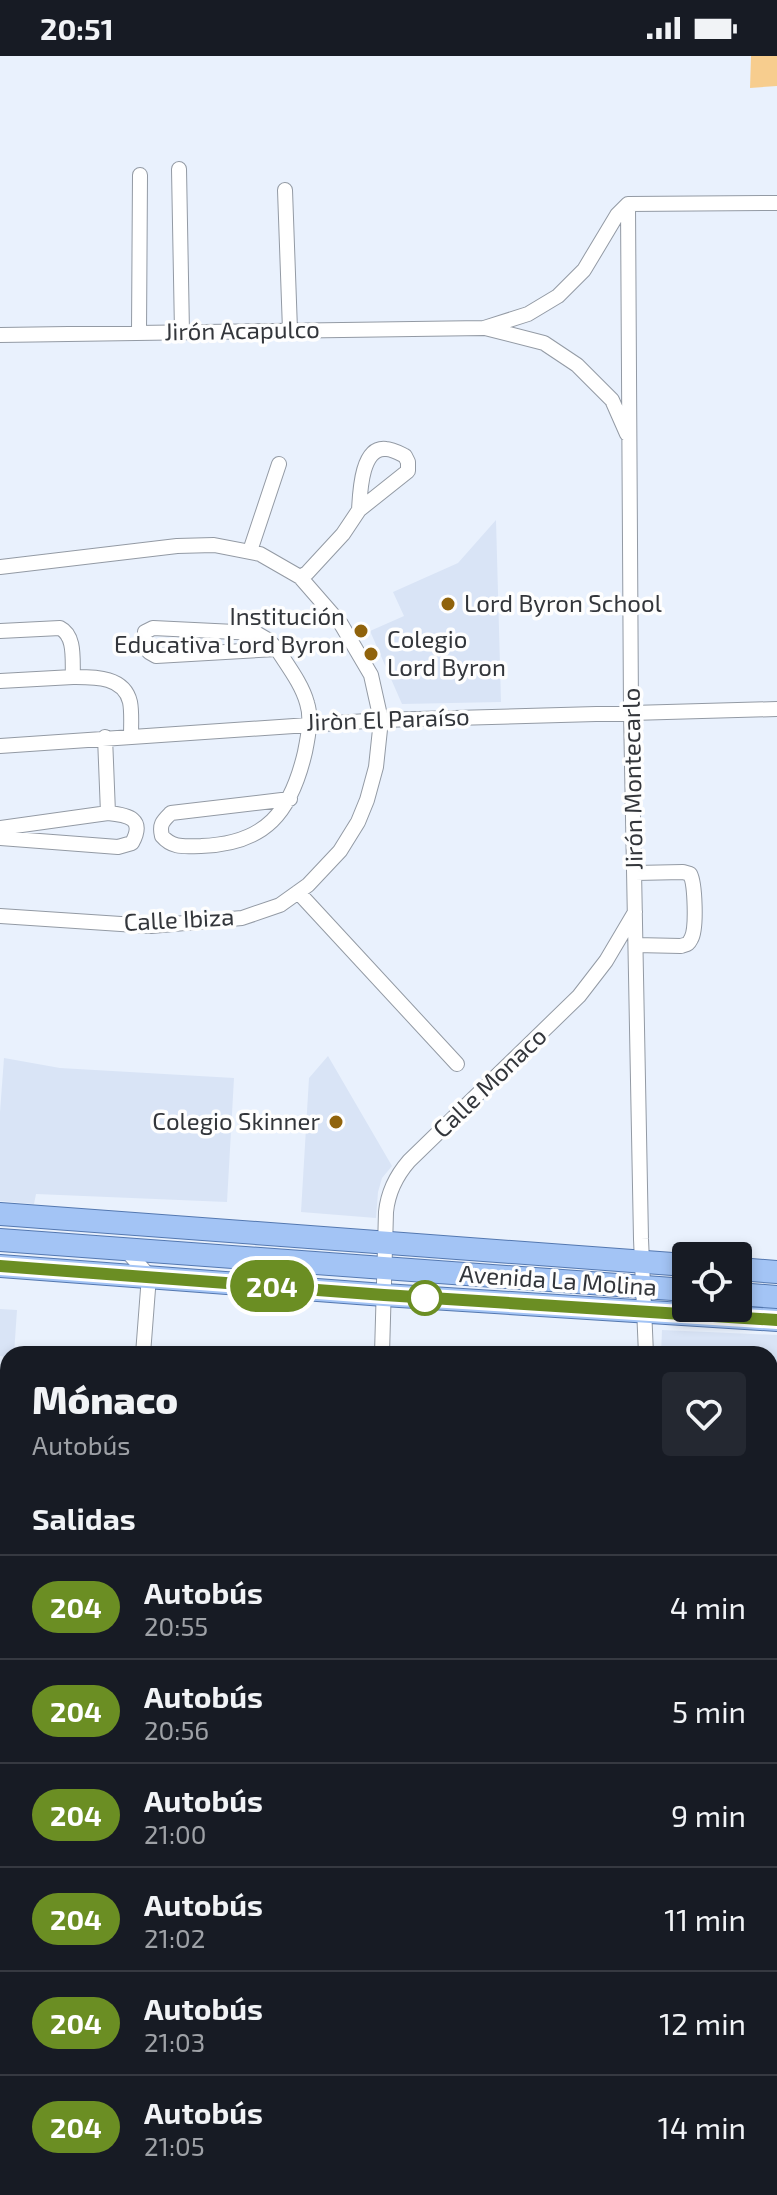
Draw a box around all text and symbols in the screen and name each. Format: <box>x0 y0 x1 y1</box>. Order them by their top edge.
text: 20:51 <box>40 10 114 46</box>
street label: Jirón Acapulco <box>164 314 320 345</box>
place label: Lord Byron School <box>464 588 662 617</box>
marker: Lord Byron School <box>439 595 457 613</box>
place label: Institución Educativa Lord Byron <box>114 601 345 658</box>
marker: Institución Educativa Lord Byron <box>352 622 370 640</box>
place label: Colegio Lord Byron <box>387 624 506 681</box>
marker: Colegio Lord Byron <box>362 645 380 663</box>
street label: Jirón Montecarlo <box>615 688 648 870</box>
street label: Jiròn El Paraíso <box>306 701 470 736</box>
street label: Calle Ibiza <box>123 901 235 936</box>
street label: Calle Monaco <box>426 1021 552 1143</box>
place label: Colegio Skinner <box>152 1106 320 1135</box>
marker: Colegio Skinner <box>327 1113 345 1131</box>
map controls <box>672 1242 752 1322</box>
button: locate <box>672 1242 752 1322</box>
street label: Avenida La Molina <box>458 1258 658 1301</box>
line badge: 204 <box>226 1260 318 1312</box>
text: 204 <box>246 1269 298 1303</box>
unlabelled marker <box>408 1281 442 1315</box>
button: heart <box>662 1372 746 1456</box>
text: Mónaco <box>32 1376 178 1422</box>
text: Autobús <box>32 1429 131 1460</box>
text: Salidas <box>32 1500 136 1536</box>
text: Autobús <box>144 1574 263 1610</box>
text: 4 min <box>670 1589 746 1625</box>
text: 204 <box>50 1590 102 1624</box>
text: 20:55 <box>144 1610 208 1641</box>
text: Autobús <box>144 1678 263 1714</box>
text: 5 min <box>672 1693 746 1729</box>
text: 204 <box>50 1694 102 1728</box>
text: 20:56 <box>144 1714 209 1745</box>
text: Autobús <box>144 1782 263 1818</box>
text: 9 min <box>671 1797 746 1833</box>
text: 204 <box>50 1798 102 1832</box>
text: 21:00 <box>144 1818 206 1849</box>
text: Autobús <box>144 1886 263 1922</box>
text: 11 min <box>664 1901 746 1937</box>
text: 204 <box>50 1902 102 1936</box>
text: 21:02 <box>144 1922 205 1953</box>
text: Autobús <box>144 1990 263 2026</box>
text: 12 min <box>659 2005 746 2041</box>
text: 204 <box>50 2006 102 2040</box>
text: 21:03 <box>144 2026 205 2057</box>
text: Autobús <box>144 2094 263 2130</box>
text: 14 min <box>658 2109 746 2145</box>
text: 204 <box>50 2110 102 2144</box>
text: 21:05 <box>144 2130 205 2161</box>

